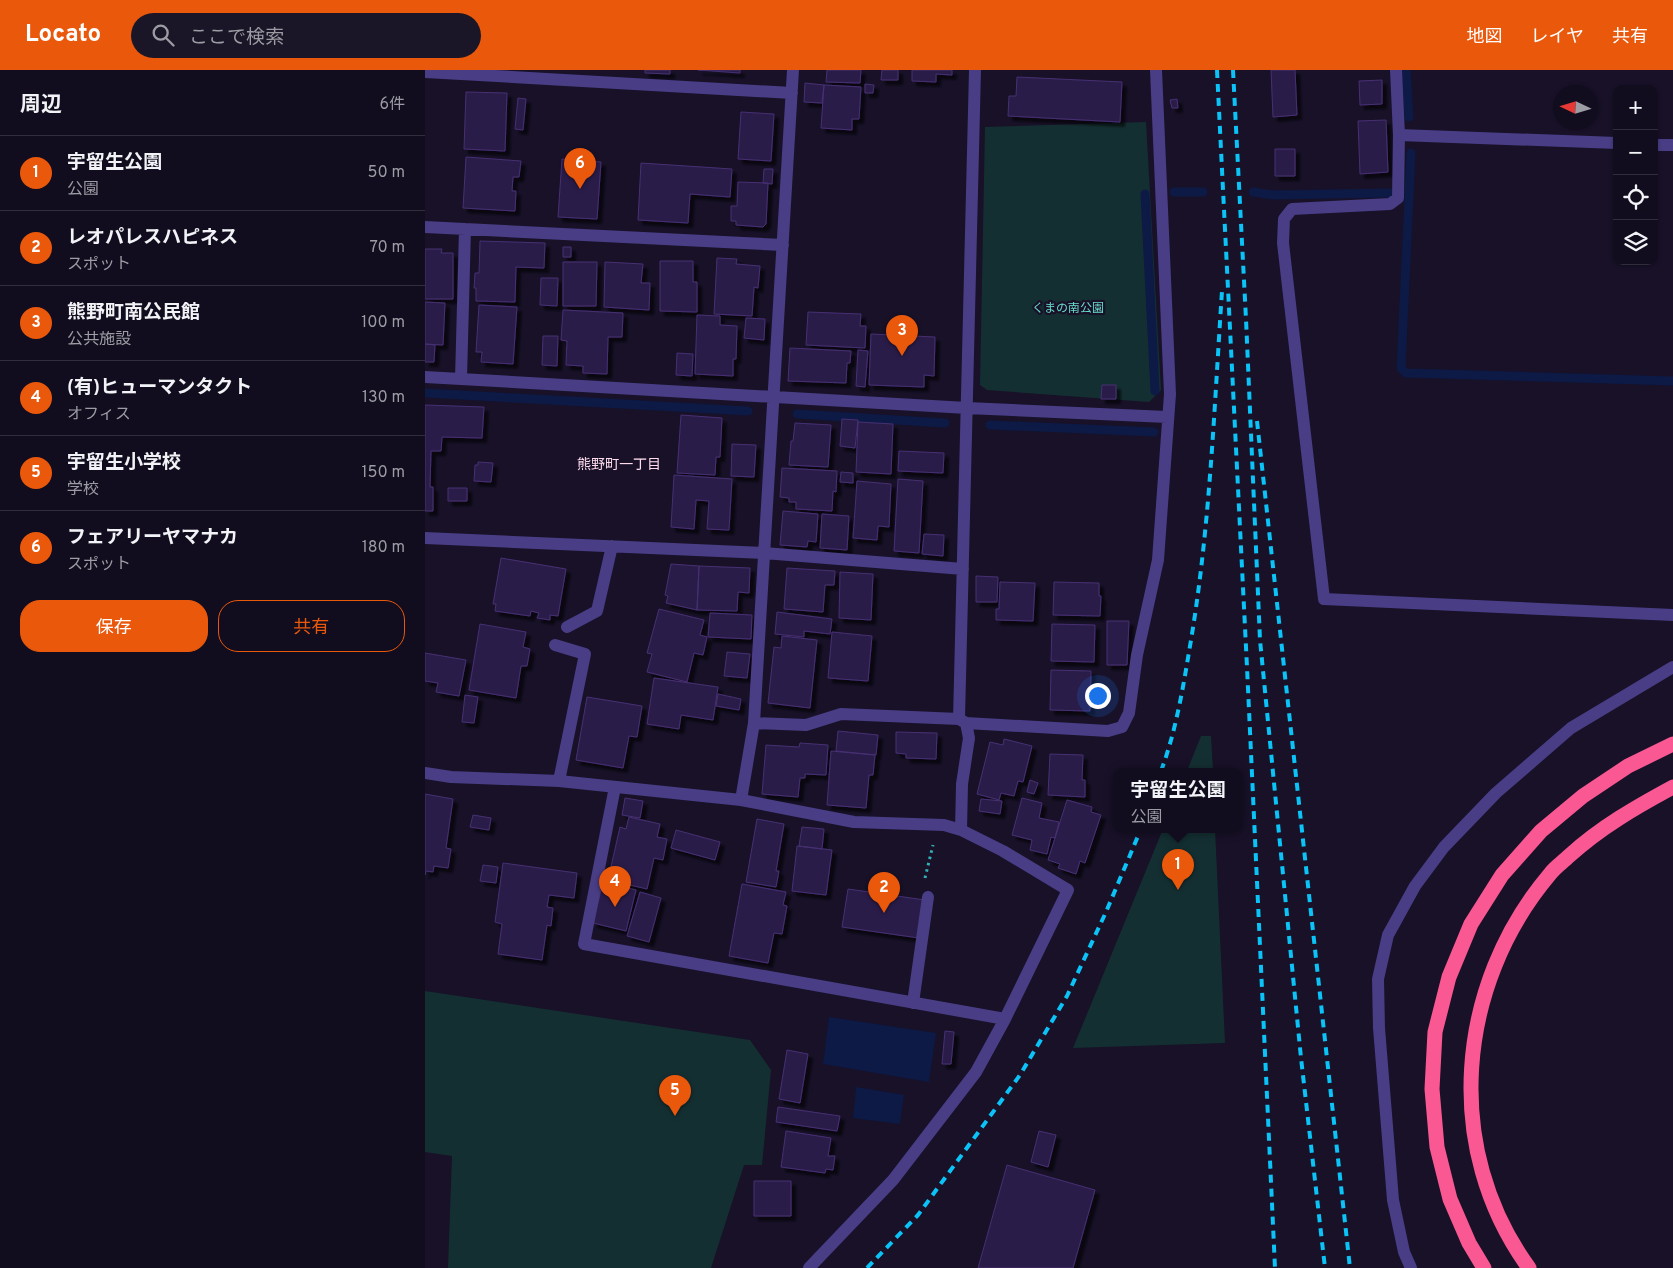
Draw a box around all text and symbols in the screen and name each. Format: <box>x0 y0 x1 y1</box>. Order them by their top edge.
search box <box>131 13 481 58</box>
text: Locato <box>25 20 101 50</box>
icon: search <box>149 21 177 49</box>
text: ここで検索 <box>189 26 284 50</box>
text: 地図 <box>1467 26 1503 49</box>
text: レイヤ <box>1531 26 1584 49</box>
text: 共有 <box>1612 26 1648 49</box>
north arrow <box>1553 85 1598 130</box>
map controls <box>1613 85 1658 265</box>
button: + <box>1613 85 1658 130</box>
text: 周辺 <box>20 92 62 119</box>
text: 6件 <box>379 95 405 115</box>
button: − <box>1613 130 1658 175</box>
pin: 6 <box>564 148 596 189</box>
text: 宇留生公園 <box>67 151 162 175</box>
text: 1 <box>33 163 39 183</box>
text: 50 m <box>368 163 405 183</box>
button: locate <box>1613 175 1658 220</box>
text: 公園 <box>67 180 99 200</box>
button: layers <box>1613 220 1658 265</box>
text: レオパレスハピネス <box>67 226 238 250</box>
text: 2 <box>31 238 41 258</box>
text: 70 m <box>370 238 405 258</box>
text: スポット <box>67 255 131 275</box>
text: 熊野町南公民館 <box>67 301 200 325</box>
park label: くまの南公園 <box>1032 301 1104 317</box>
text: 3 <box>31 313 41 333</box>
text: 100 m <box>361 313 405 333</box>
pin: 3 <box>886 315 918 356</box>
text: 公共施設 <box>67 330 131 350</box>
text: (有)ヒューマンタクト <box>67 376 252 400</box>
text: 4 <box>31 388 41 408</box>
text: 130 m <box>362 388 405 408</box>
text: オフィス <box>67 405 131 425</box>
text: 宇留生小学校 <box>67 451 181 475</box>
district label: 熊野町一丁目 <box>577 456 661 474</box>
text: 5 <box>31 463 41 483</box>
text: 150 m <box>362 463 405 483</box>
text: 学校 <box>67 480 99 500</box>
text: フェアリーヤマナカ <box>67 526 238 550</box>
text: 6 <box>31 538 41 558</box>
text: 180 m <box>362 538 405 558</box>
text: スポット <box>67 555 131 575</box>
button: 保存 <box>20 600 208 652</box>
button: 共有 <box>218 600 405 652</box>
your location <box>1085 683 1111 709</box>
popup <box>1113 768 1243 833</box>
text: 宇留生公園 <box>1130 779 1226 803</box>
text: 公園 <box>1130 808 1163 828</box>
pin: 1 <box>1162 849 1194 890</box>
pin: 4 <box>599 866 631 907</box>
pin: 2 <box>868 872 900 913</box>
pin: 5 <box>659 1075 691 1116</box>

